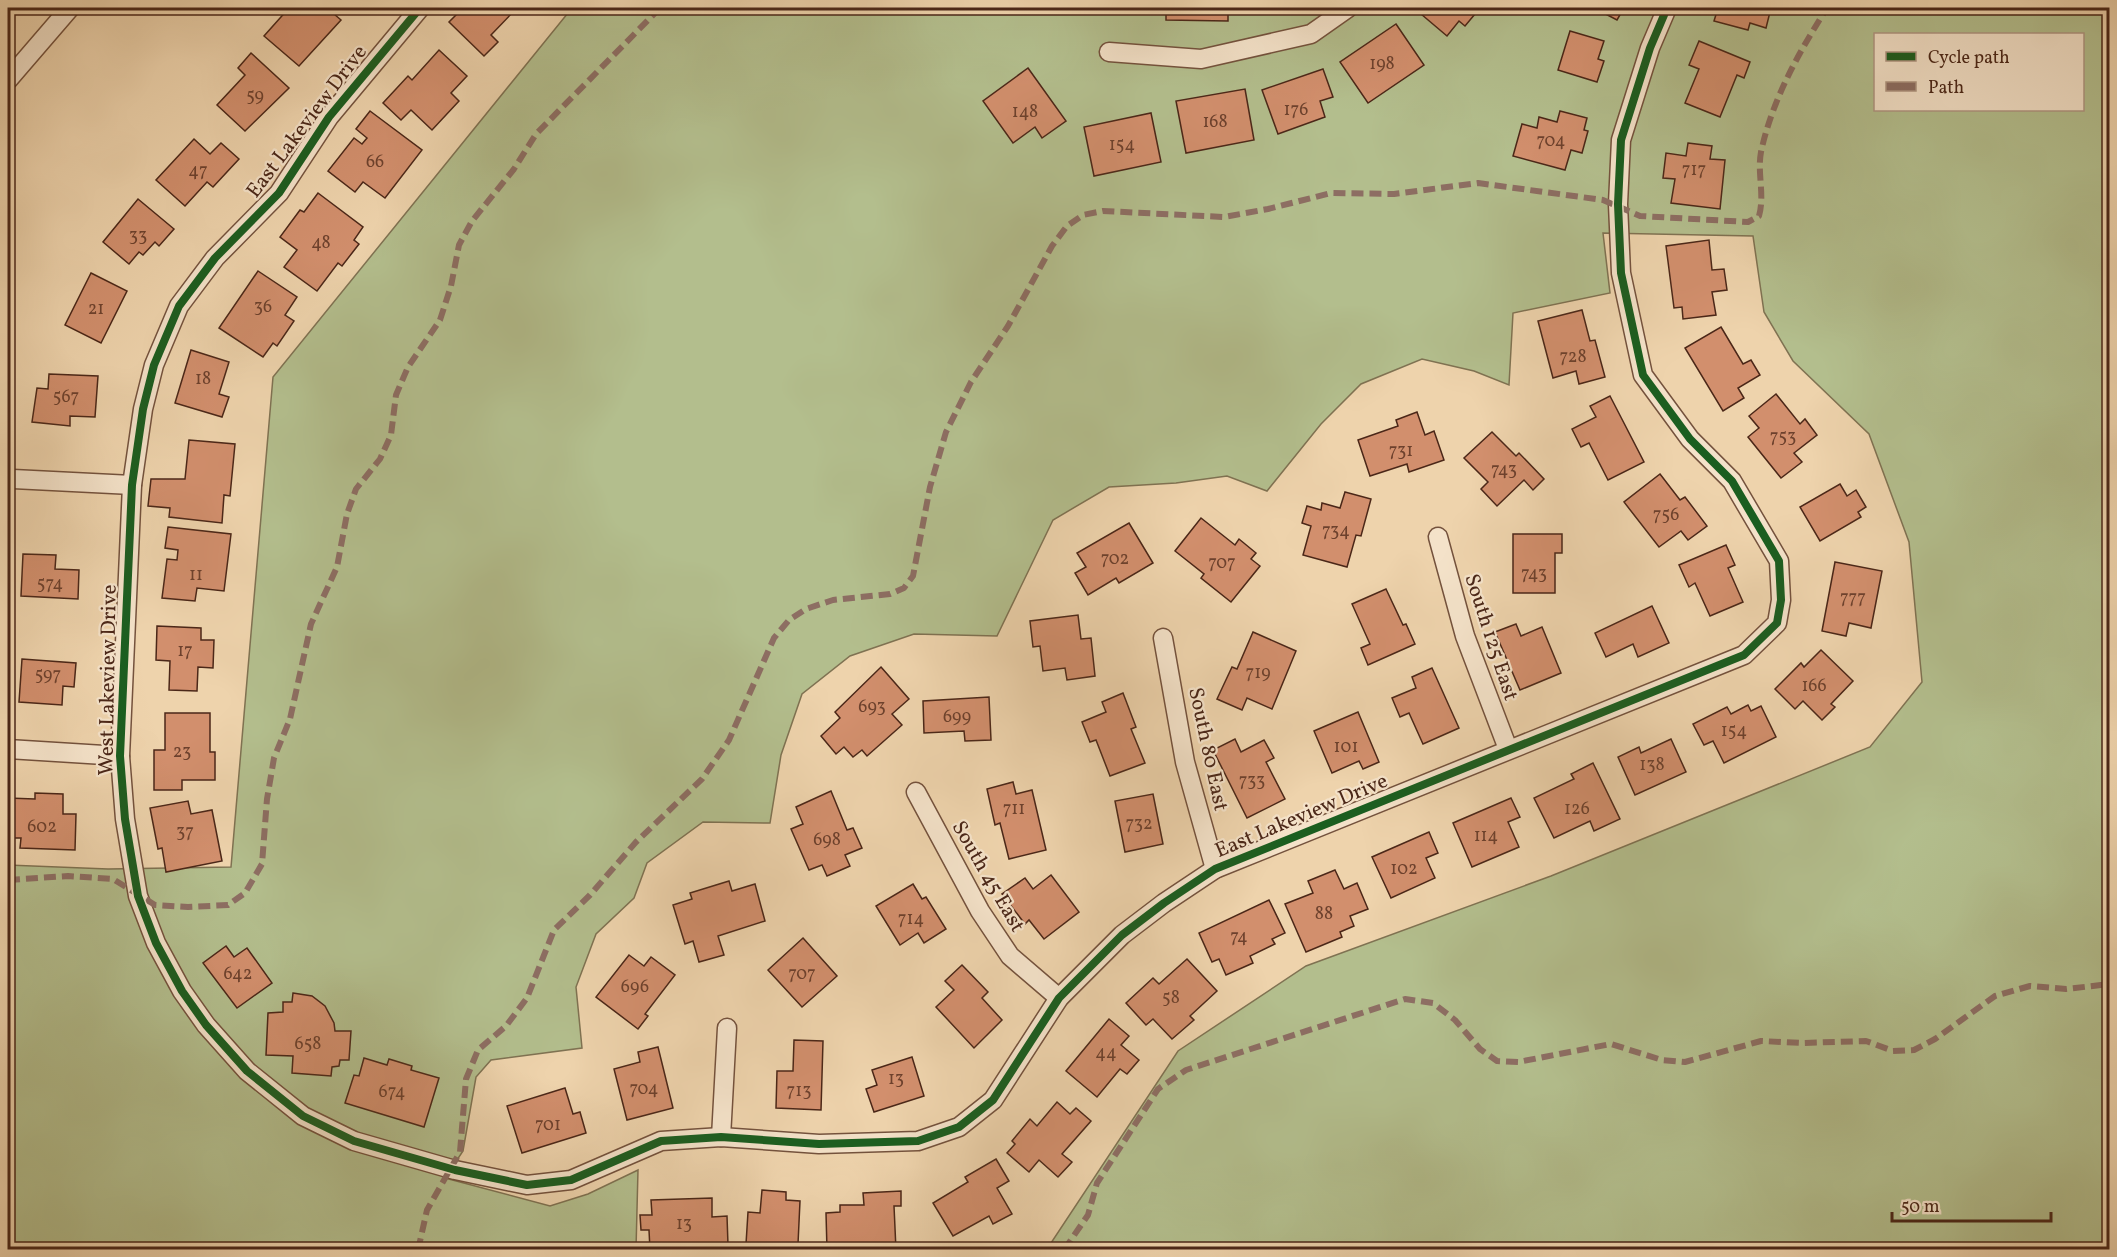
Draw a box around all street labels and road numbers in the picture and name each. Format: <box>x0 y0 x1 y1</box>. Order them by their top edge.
street label: East Lakeview Drive <box>240 39 374 205</box>
street label: South 125 East <box>1456 570 1525 705</box>
street label: West Lakeview Drive <box>92 584 125 776</box>
street label: South 80 East <box>1180 685 1235 814</box>
street label: East Lakeview Drive <box>1211 767 1392 866</box>
street label: South 45 East <box>944 816 1031 938</box>

